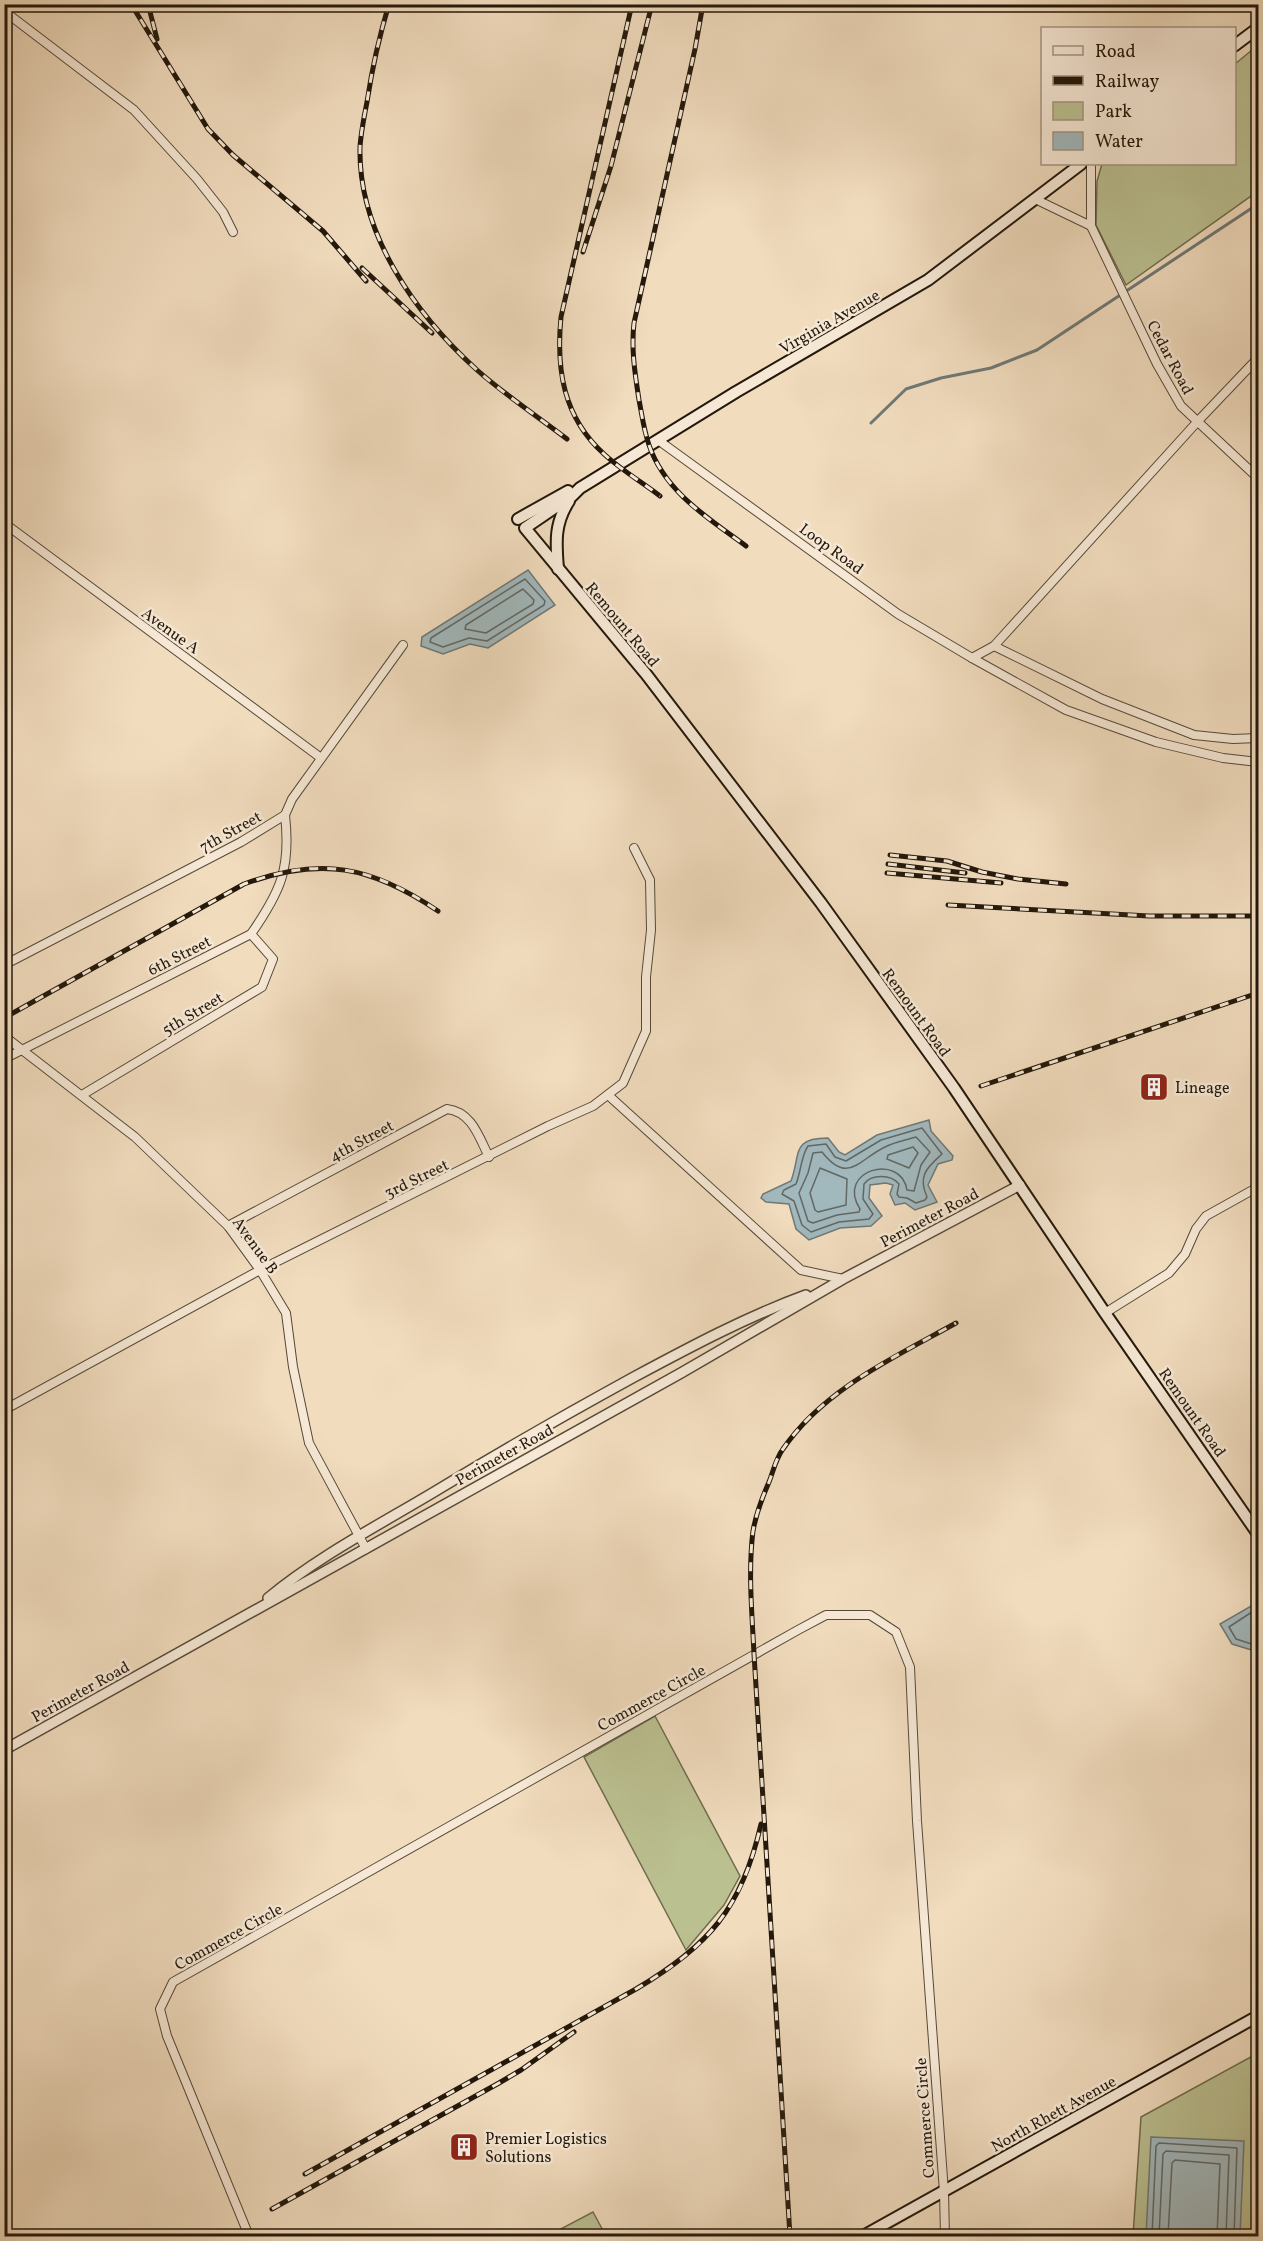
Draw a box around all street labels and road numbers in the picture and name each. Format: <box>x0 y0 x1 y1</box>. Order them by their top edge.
street label: Virginia Avenue <box>776 285 884 360</box>
street label: Cedar Road <box>1140 317 1198 399</box>
street label: Loop Road <box>794 519 867 580</box>
street label: Remount Road <box>579 578 663 672</box>
street label: Avenue A <box>136 603 203 660</box>
street label: 7th Street <box>196 806 266 859</box>
street label: 6th Street <box>144 931 216 982</box>
street label: Remount Road <box>876 964 955 1062</box>
street label: 5th Street <box>158 988 228 1042</box>
street label: 4th Street <box>326 1115 398 1168</box>
street label: 3rd Street <box>381 1155 453 1205</box>
street label: Perimeter Road <box>877 1183 983 1254</box>
street label: Avenue B <box>226 1213 283 1279</box>
street label: Remount Road <box>1152 1364 1230 1462</box>
street label: Perimeter Road <box>452 1420 558 1492</box>
street label: Perimeter Road <box>28 1657 134 1729</box>
street label: Commerce Circle <box>594 1660 710 1738</box>
street label: Commerce Circle <box>171 1899 287 1977</box>
street label: Commerce Circle <box>911 2057 941 2179</box>
street label: North Rhett Avenue <box>987 2071 1121 2158</box>

